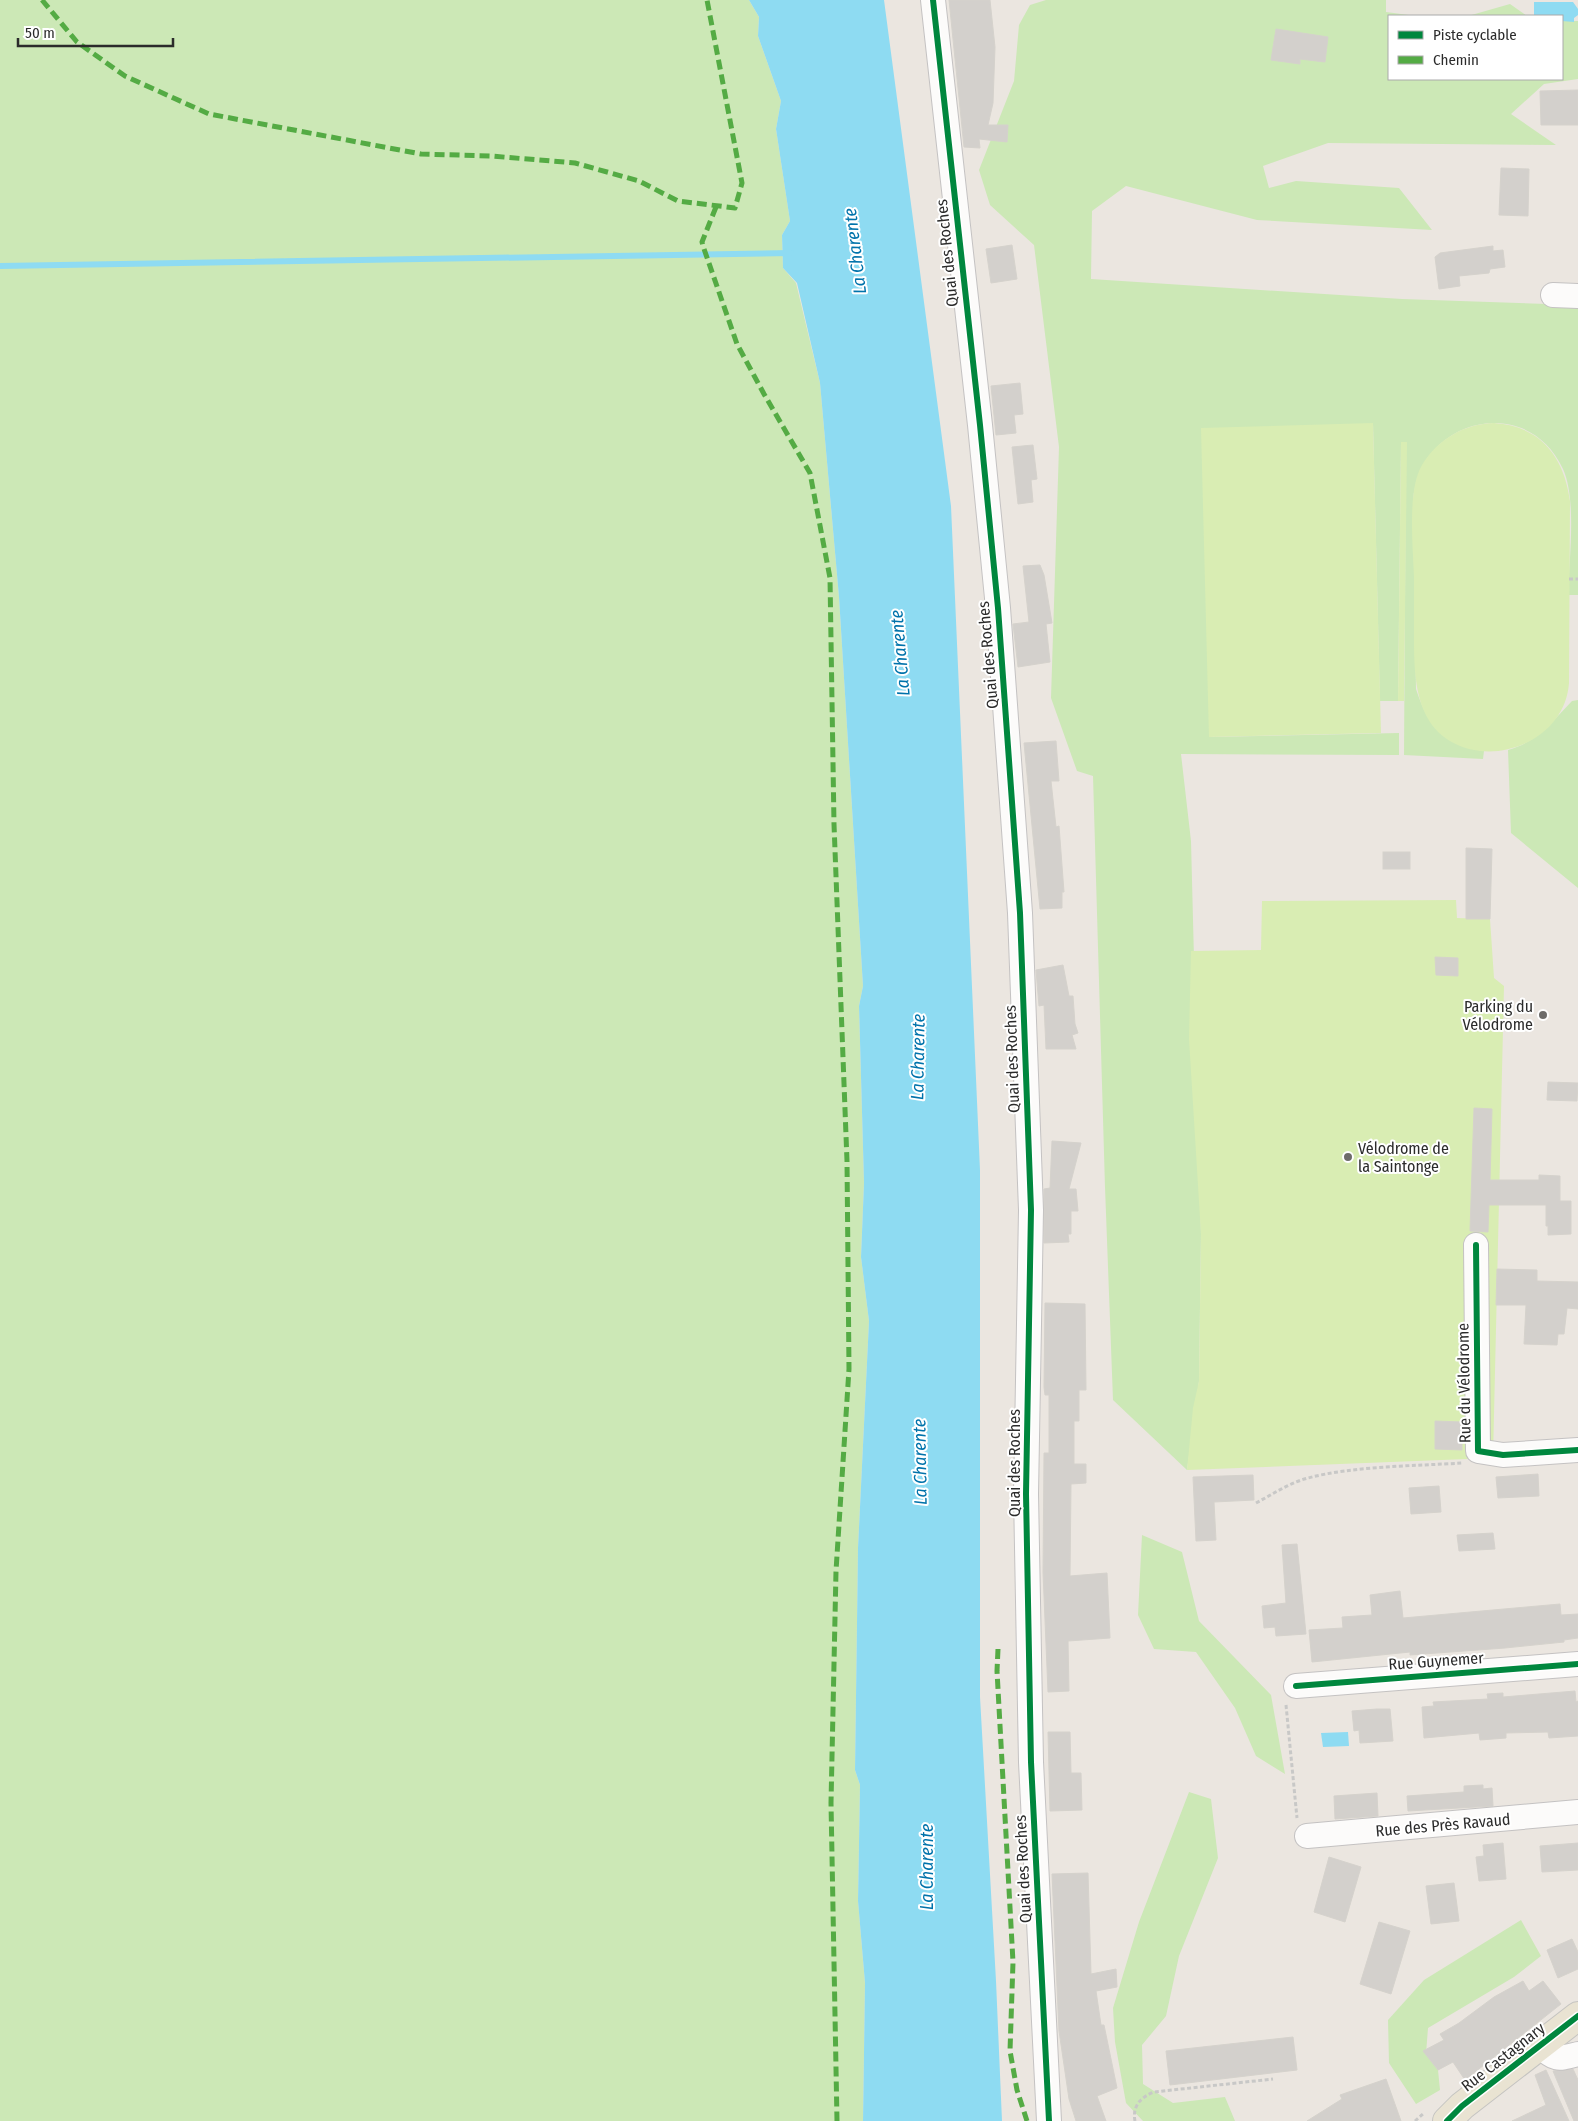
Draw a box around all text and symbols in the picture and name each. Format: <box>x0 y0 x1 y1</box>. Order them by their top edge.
scale bar <box>18 15 172 47</box>
legend <box>1388 15 1563 80</box>
text: 50 m <box>25 24 55 42</box>
text: Piste cyclable <box>1433 26 1517 44</box>
text: Chemin <box>1433 51 1479 69</box>
street label: Quai des Roches <box>932 198 962 308</box>
water label: La Charente <box>839 206 871 295</box>
street label: Quai des Roches <box>974 600 1002 710</box>
water label: La Charente <box>885 609 915 697</box>
place label: Parking du Vélodrome <box>1462 997 1533 1034</box>
street label: Quai des Roches <box>1001 1005 1023 1113</box>
marker: Parking du Vélodrome <box>1537 1009 1549 1021</box>
water label: La Charente <box>906 1013 930 1100</box>
place label: Vélodrome de la Saintonge <box>1358 1139 1449 1176</box>
marker: Vélodrome de la Saintonge <box>1342 1151 1354 1163</box>
street label: Rue du Vélodrome <box>1453 1323 1475 1443</box>
street label: Quai des Roches <box>1005 1409 1024 1517</box>
water label: La Charente <box>908 1418 932 1505</box>
street label: Rue Guynemer <box>1388 1648 1485 1674</box>
street label: Rue des Près Ravaud <box>1375 1810 1511 1840</box>
street label: Quai des Roches <box>1011 1814 1035 1923</box>
water label: La Charente <box>916 1823 938 1910</box>
street label: Rue Castagnary <box>1458 2018 1549 2095</box>

